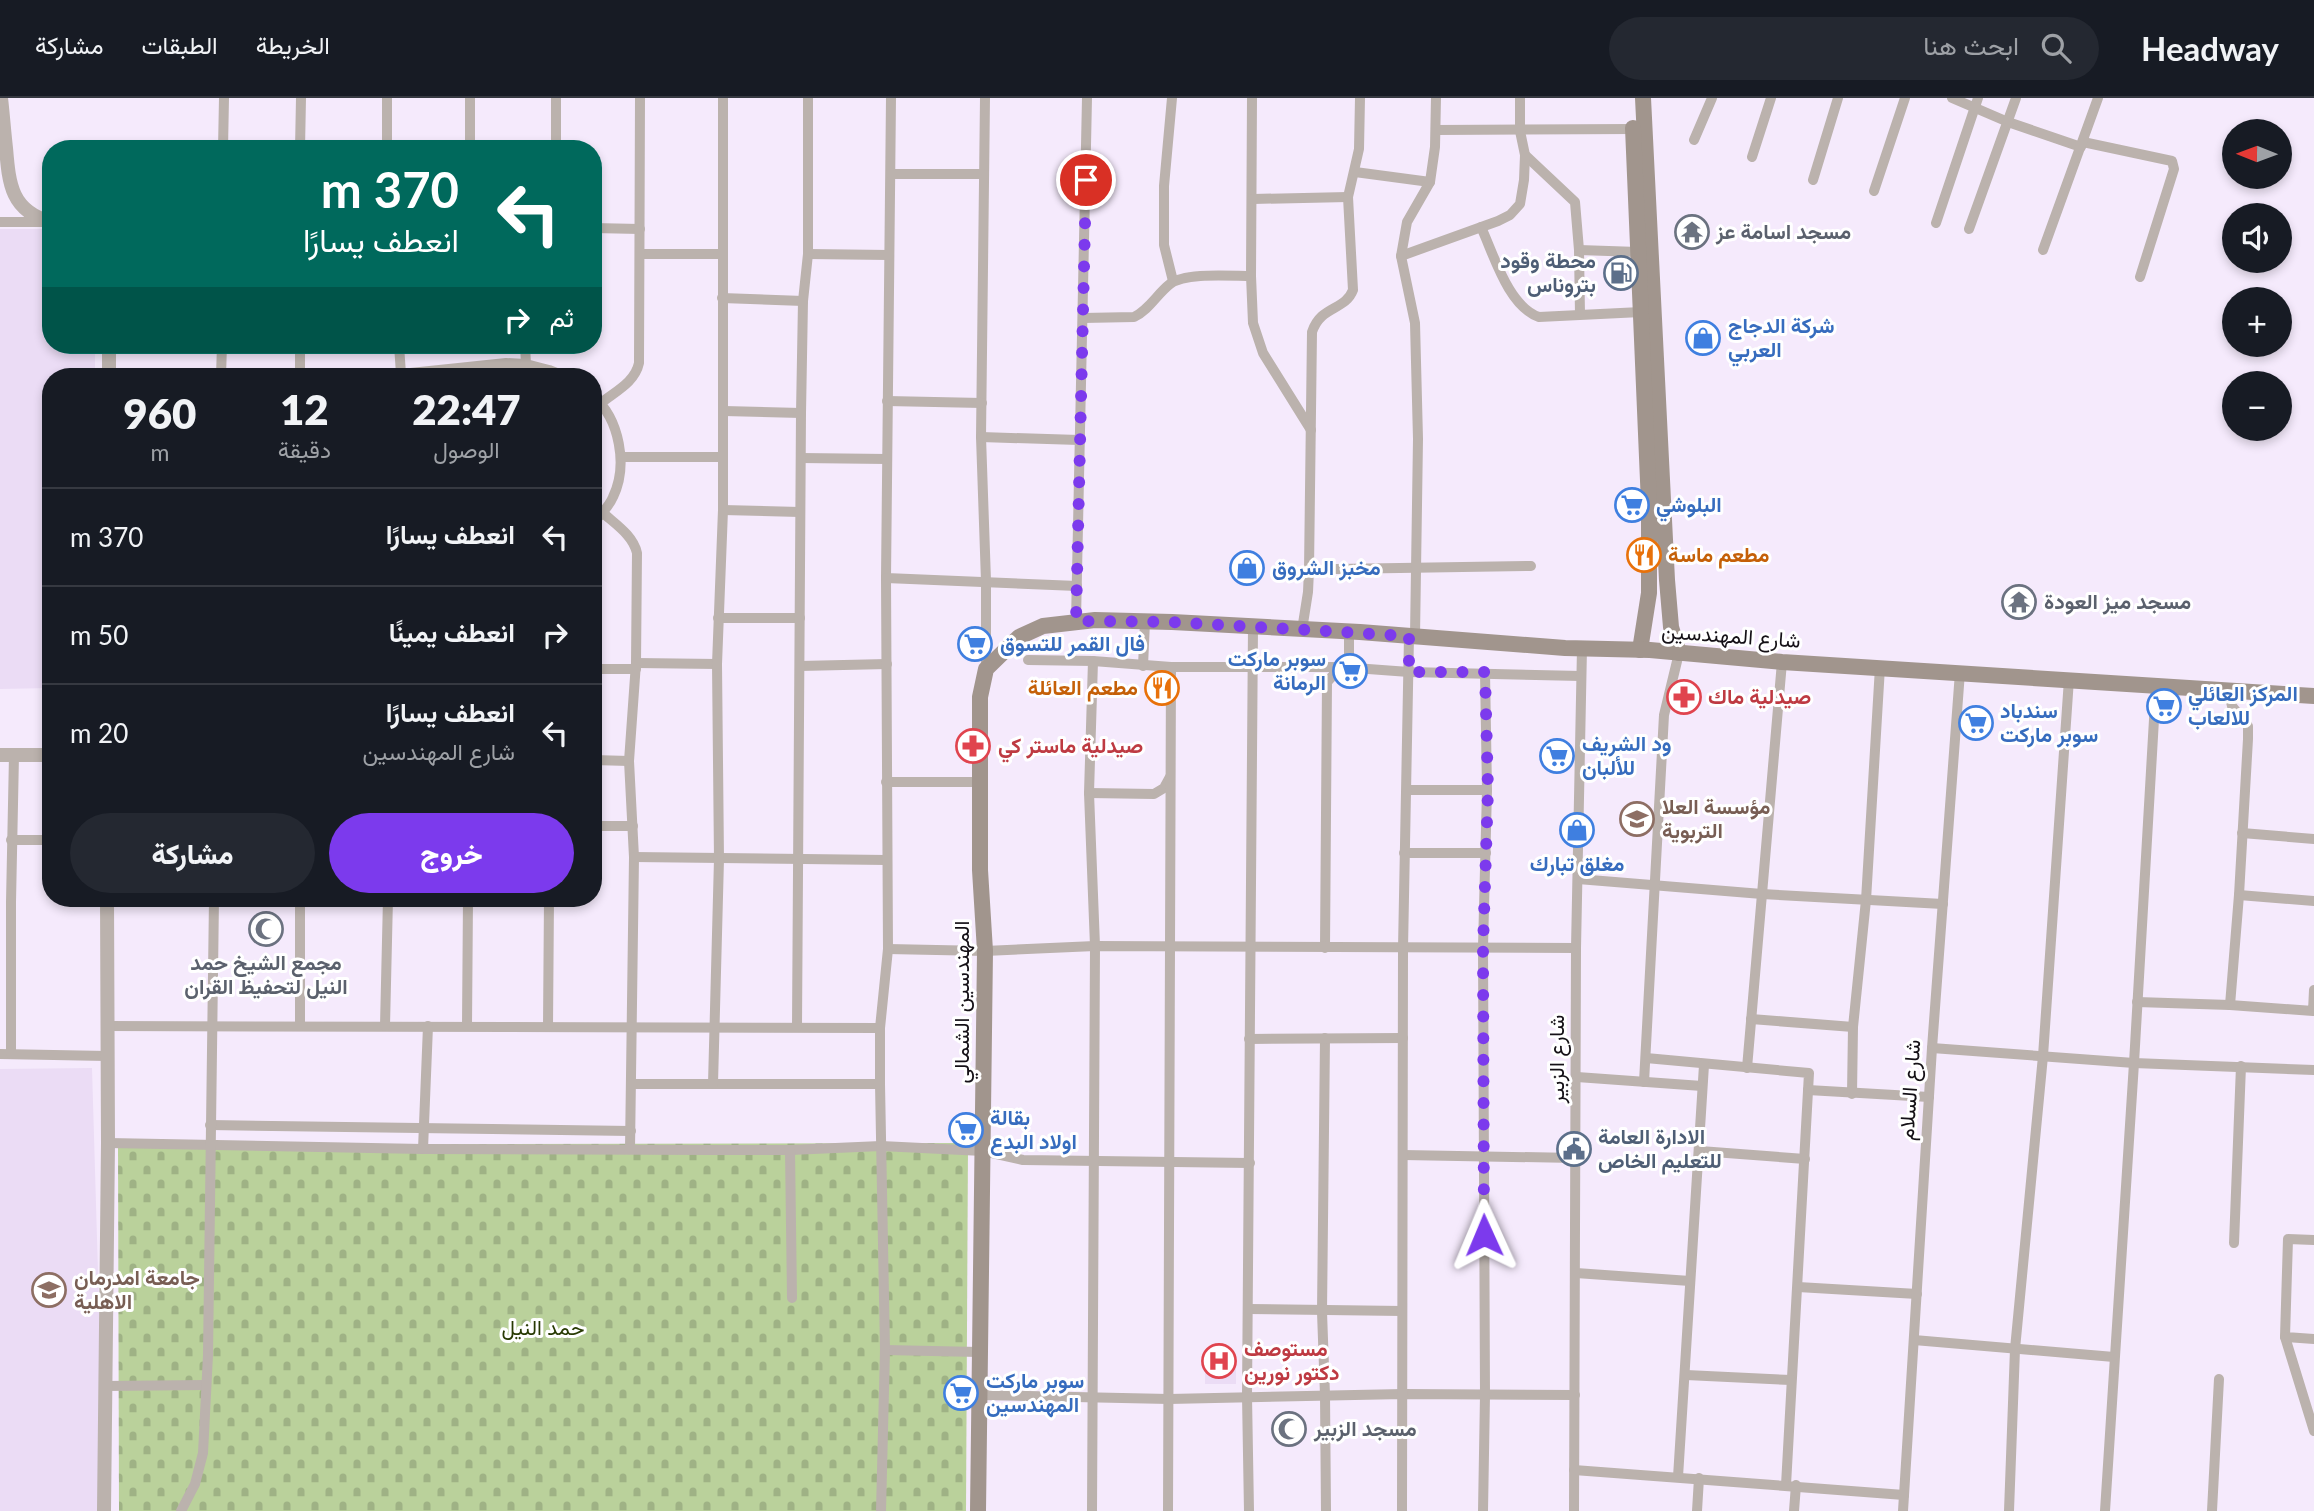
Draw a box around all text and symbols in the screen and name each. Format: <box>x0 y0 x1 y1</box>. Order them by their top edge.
search box <box>1609 17 2099 80</box>
text: Headway <box>2141 28 2279 68</box>
text: ابحث هنا <box>1923 29 2019 61</box>
icon: search <box>2037 29 2075 67</box>
text: مشاركة <box>35 30 103 59</box>
text: الطبقات <box>141 30 218 59</box>
text: الخريطة <box>256 30 330 59</box>
north arrow <box>2222 119 2292 189</box>
map controls <box>2222 119 2292 441</box>
pin <box>1056 150 1116 210</box>
text: 370 m <box>321 160 459 218</box>
icon: arrive <box>1067 161 1105 199</box>
icon: left <box>483 168 574 259</box>
button: sound <box>2222 203 2292 273</box>
temple icon: مسجد اسامة عز <box>1673 213 1711 251</box>
place label: مسجد اسامة عز <box>1715 218 1851 245</box>
text: انعطف يسارًا <box>303 220 459 259</box>
place label: محطة وقود بتروناس <box>1500 247 1596 298</box>
fuel station icon: محطة وقود بتروناس <box>1602 254 1640 292</box>
button: + <box>2222 287 2292 357</box>
icon: right <box>498 301 536 339</box>
text: ثم <box>550 301 574 333</box>
place label: شركة الدجاج العربي <box>1728 312 1835 367</box>
shop icon: شركة الدجاج العربي <box>1684 319 1722 357</box>
button: − <box>2222 371 2292 441</box>
text: 12 <box>280 384 329 434</box>
text: 22:47 <box>412 384 521 434</box>
text: 960 <box>123 388 196 438</box>
text: دقيقة <box>278 435 331 463</box>
text: الوصول <box>433 435 500 463</box>
text: m <box>150 438 169 466</box>
supermarket icon: البلوشي <box>1613 486 1651 524</box>
place label: البلوشي <box>1656 491 1722 522</box>
text: انعطف يسارًا <box>386 518 515 550</box>
icon: left <box>536 518 574 556</box>
text: 370 m <box>70 521 143 553</box>
restaurant icon: مطعم ماسة <box>1625 536 1663 574</box>
place label: مطعم ماسة <box>1668 541 1769 569</box>
shop icon: مخبز الشروق <box>1228 549 1266 587</box>
place label: مخبز الشروق <box>1272 554 1381 581</box>
temple icon: مسجد ميز العودة <box>2000 583 2038 621</box>
place label: مسجد ميز العودة <box>2044 588 2191 615</box>
text: انعطف يمينًا <box>389 616 515 648</box>
icon: right <box>536 616 574 654</box>
street label: شارع المهندسين <box>1661 617 1801 655</box>
text: 50 m <box>70 619 128 651</box>
supermarket icon: فال القمر للتسوق <box>956 625 994 663</box>
place label: فال القمر للتسوق <box>1000 630 1145 657</box>
place label: سوبر ماركت الرمانة <box>1228 645 1326 696</box>
supermarket icon: سوبر ماركت الرمانة <box>1331 652 1369 690</box>
restaurant icon: مطعم العائلة <box>1143 669 1181 707</box>
place label: مطعم العائلة <box>1028 674 1138 702</box>
pharmacy icon: صيدلية ماك <box>1665 678 1703 716</box>
place label: المركز العائلي للالعاب <box>2188 680 2298 730</box>
place label: صيدلية ماك <box>1708 683 1811 709</box>
supermarket icon: المركز العائلي للالعاب <box>2145 687 2183 725</box>
text: انعطف يسارًا <box>386 696 515 728</box>
place label: سندباد سوبر ماركت <box>2000 697 2098 748</box>
supermarket icon: سندباد سوبر ماركت <box>1957 704 1995 742</box>
icon: left <box>536 714 574 752</box>
text: 20 m <box>70 717 128 749</box>
pharmacy icon: صيدلية ماستر كي <box>954 727 992 765</box>
place label: ود الشريف للألبان <box>1582 730 1672 780</box>
place label: صيدلية ماستر كي <box>998 732 1143 763</box>
text: شارع المهندسين <box>362 737 515 765</box>
supermarket icon: ود الشريف للألبان <box>1538 737 1576 775</box>
place label: مؤسسة العلا التربوية <box>1662 793 1770 844</box>
school or university icon: مؤسسة العلا التربوية <box>1618 800 1656 838</box>
shop icon: مغلق تبارك <box>1558 811 1596 849</box>
button: مشاركة <box>70 813 315 893</box>
button: خروج <box>329 813 574 893</box>
place label: مغلق تبارك <box>1530 850 1624 877</box>
mosque icon: مجمع الشيخ حمد النيل لتحفيظ القران <box>247 910 285 948</box>
street label: المهندسين الشمالي <box>948 921 979 1083</box>
place label: مجمع الشيخ حمد النيل لتحفيظ القران <box>184 949 348 1000</box>
street label: شارع الزبير <box>1543 1015 1571 1104</box>
street label: شارع السلام <box>1892 1038 1928 1142</box>
place label: بقالة اولاد البدع <box>990 1104 1077 1156</box>
supermarket icon: بقالة اولاد البدع <box>947 1111 985 1149</box>
place label: الادارة العامة للتعليم الخاص <box>1598 1123 1722 1175</box>
public building icon: الادارة العامة للتعليم الخاص <box>1555 1130 1593 1168</box>
position arrow <box>1447 1198 1521 1272</box>
place label: جامعة امدرمان الاهلية <box>74 1264 200 1314</box>
school or university icon: جامعة امدرمان الاهلية <box>30 1271 68 1309</box>
park label: حمد النيل <box>501 1314 585 1340</box>
place label: مستوصف دكتور نورين <box>1244 1335 1340 1386</box>
hospital icon: مستوصف دكتور نورين <box>1200 1342 1238 1380</box>
place label: سوبر ماركت المهندسين <box>986 1367 1084 1418</box>
supermarket icon: سوبر ماركت المهندسين <box>942 1374 980 1412</box>
mosque icon: مسجد الزبير <box>1270 1410 1308 1448</box>
place label: مسجد الزبير <box>1313 1415 1417 1442</box>

